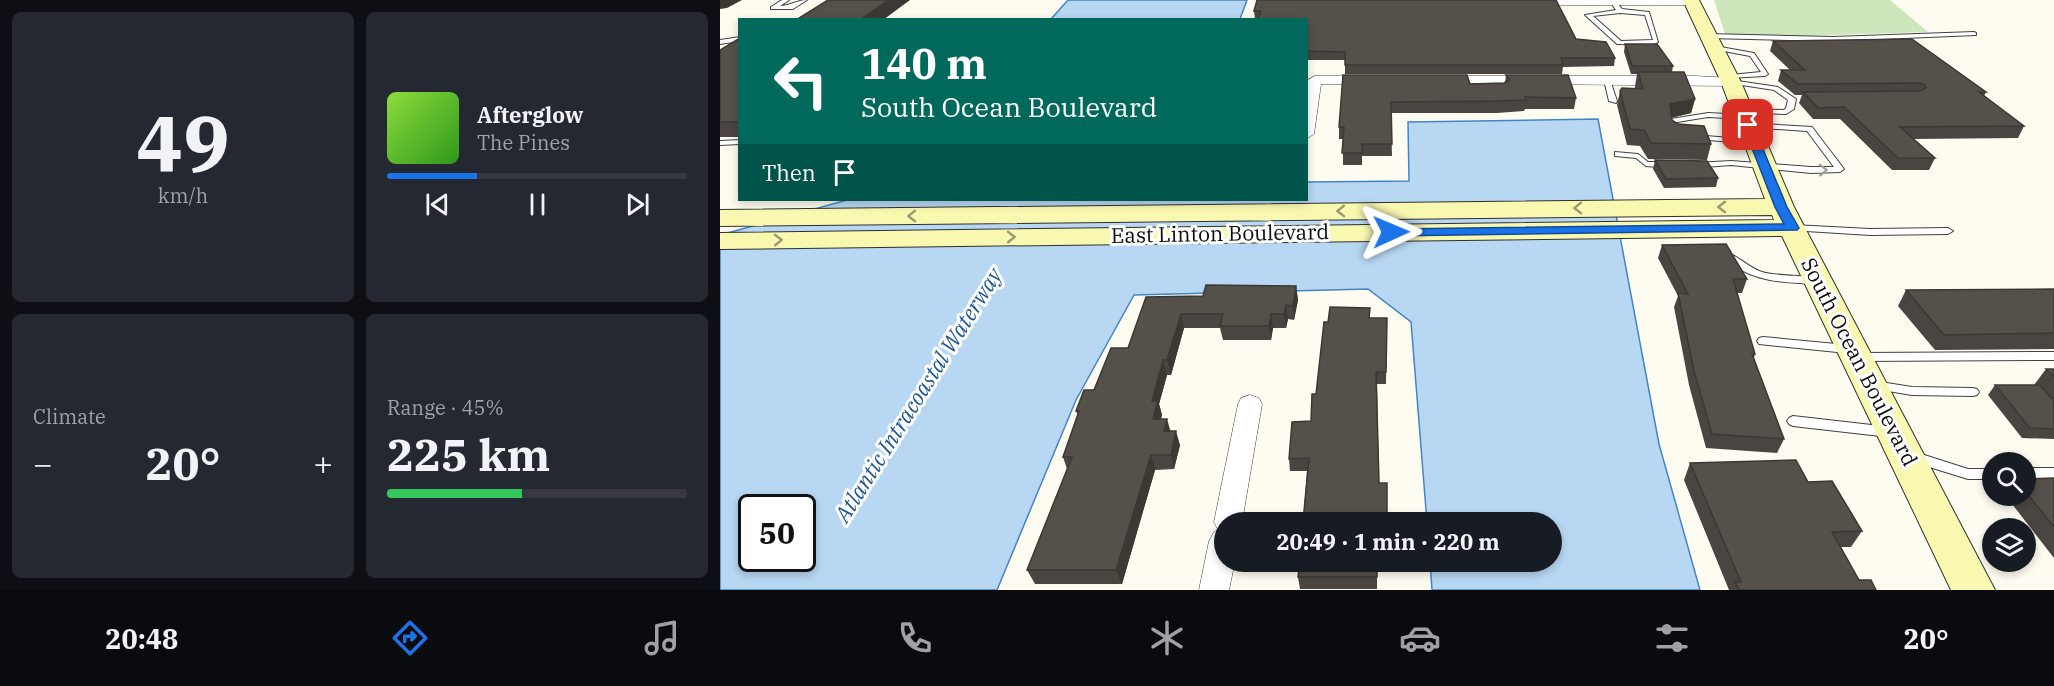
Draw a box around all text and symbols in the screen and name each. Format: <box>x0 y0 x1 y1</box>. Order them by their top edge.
text: 140 m <box>861 36 987 91</box>
icon: left <box>762 42 840 120</box>
text: South Ocean Boulevard <box>861 89 1157 124</box>
text: 49 <box>136 92 230 193</box>
pin <box>1722 99 1773 150</box>
text: Afterglow <box>477 100 584 129</box>
icon: arrive <box>1731 108 1764 141</box>
text: The Pines <box>477 129 570 156</box>
icon: arrive <box>828 156 861 189</box>
text: Then <box>762 158 816 187</box>
one-way arrow <box>1819 163 1828 176</box>
text: km/h <box>158 182 208 209</box>
icon: previous <box>421 188 454 221</box>
icon: pause <box>521 188 554 221</box>
icon: next <box>621 188 654 221</box>
position arrow <box>1359 200 1423 264</box>
one-way arrow <box>1718 201 1727 213</box>
one-way arrow <box>1573 202 1582 214</box>
one-way arrow <box>1336 205 1345 217</box>
one-way arrow <box>907 210 916 222</box>
street label: East Linton Boulevard <box>1111 217 1330 249</box>
one-way arrow <box>1007 231 1016 243</box>
one-way arrow <box>774 234 783 246</box>
street label: South Ocean Boulevard <box>1795 253 1925 471</box>
water label: Atlantic Intracoastal Waterway <box>826 261 1009 529</box>
text: Range · 45% <box>387 394 504 421</box>
text: Climate <box>33 403 106 430</box>
text: 225 km <box>387 425 550 483</box>
text: 20° <box>145 434 221 492</box>
text: − <box>33 442 53 485</box>
text: + <box>313 442 333 485</box>
map controls <box>1982 452 2036 572</box>
button: search <box>1982 452 2036 506</box>
speed limit sign: 50 <box>738 494 816 572</box>
button: layers <box>1982 518 2036 572</box>
text: 20:49 · 1 min · 220 m <box>1276 527 1500 556</box>
icon: directions <box>389 617 431 659</box>
icon: music <box>641 617 683 659</box>
icon: phone <box>894 617 936 659</box>
icon: climate <box>1146 617 1188 659</box>
icon: car <box>1399 617 1441 659</box>
icon: filters <box>1651 617 1693 659</box>
text: 20:48 <box>105 621 178 656</box>
text: 20° <box>1904 621 1949 656</box>

